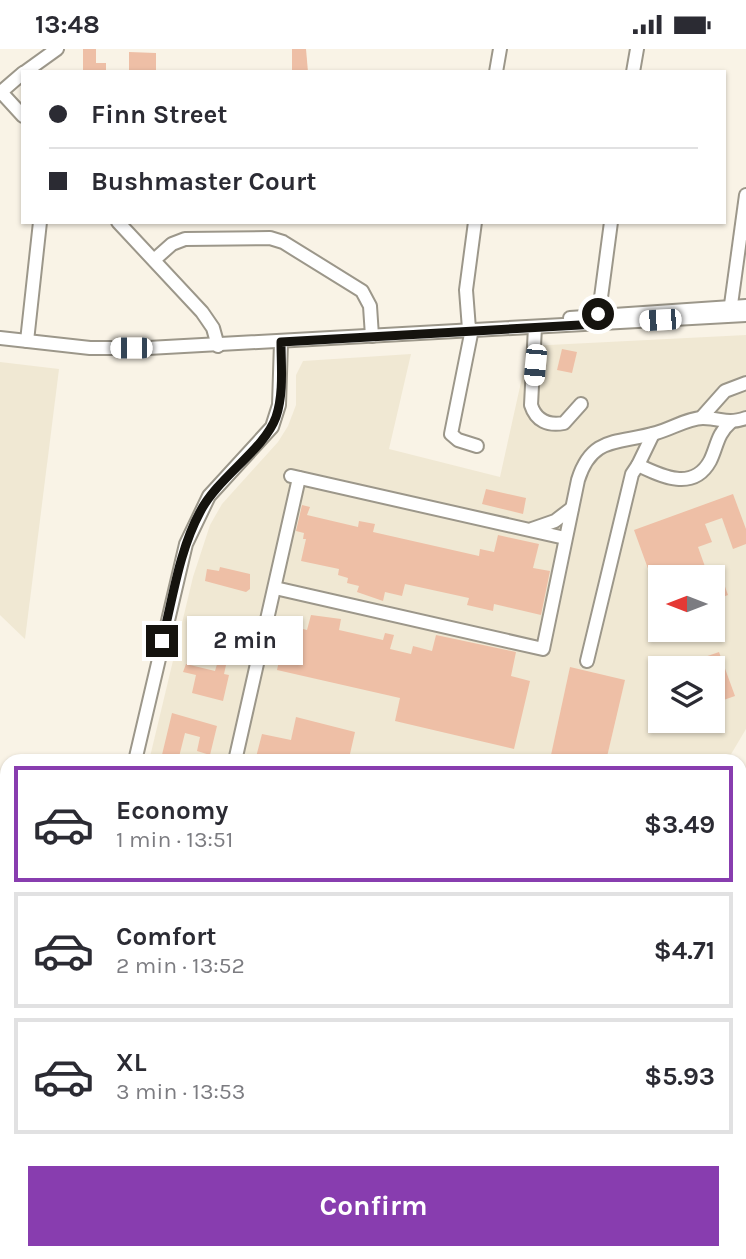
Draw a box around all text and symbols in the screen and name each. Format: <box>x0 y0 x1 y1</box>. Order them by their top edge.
text: 13:48 <box>35 9 100 40</box>
text: Finn Street <box>91 99 228 130</box>
text: Bushmaster Court <box>91 166 316 197</box>
route start <box>582 298 614 330</box>
car <box>639 308 682 332</box>
car <box>111 338 153 359</box>
car <box>523 343 548 387</box>
north arrow <box>648 565 724 642</box>
map controls <box>648 565 725 733</box>
callout: 2 min <box>186 617 302 665</box>
route end <box>146 625 178 657</box>
text: 2 min <box>213 627 277 654</box>
button: layers <box>648 656 725 733</box>
icon: car <box>32 793 95 856</box>
text: Economy <box>116 795 228 826</box>
text: $3.49 <box>644 809 715 840</box>
text: 1 min · 13:51 <box>116 826 233 853</box>
icon: car <box>32 919 95 982</box>
text: Comfort <box>116 921 217 952</box>
text: $4.71 <box>654 935 715 966</box>
text: 2 min · 13:52 <box>116 952 245 979</box>
icon: car <box>32 1045 95 1108</box>
text: XL <box>116 1047 147 1078</box>
text: $5.93 <box>644 1061 715 1092</box>
text: 3 min · 13:53 <box>116 1078 245 1105</box>
button: Confirm <box>28 1166 719 1246</box>

